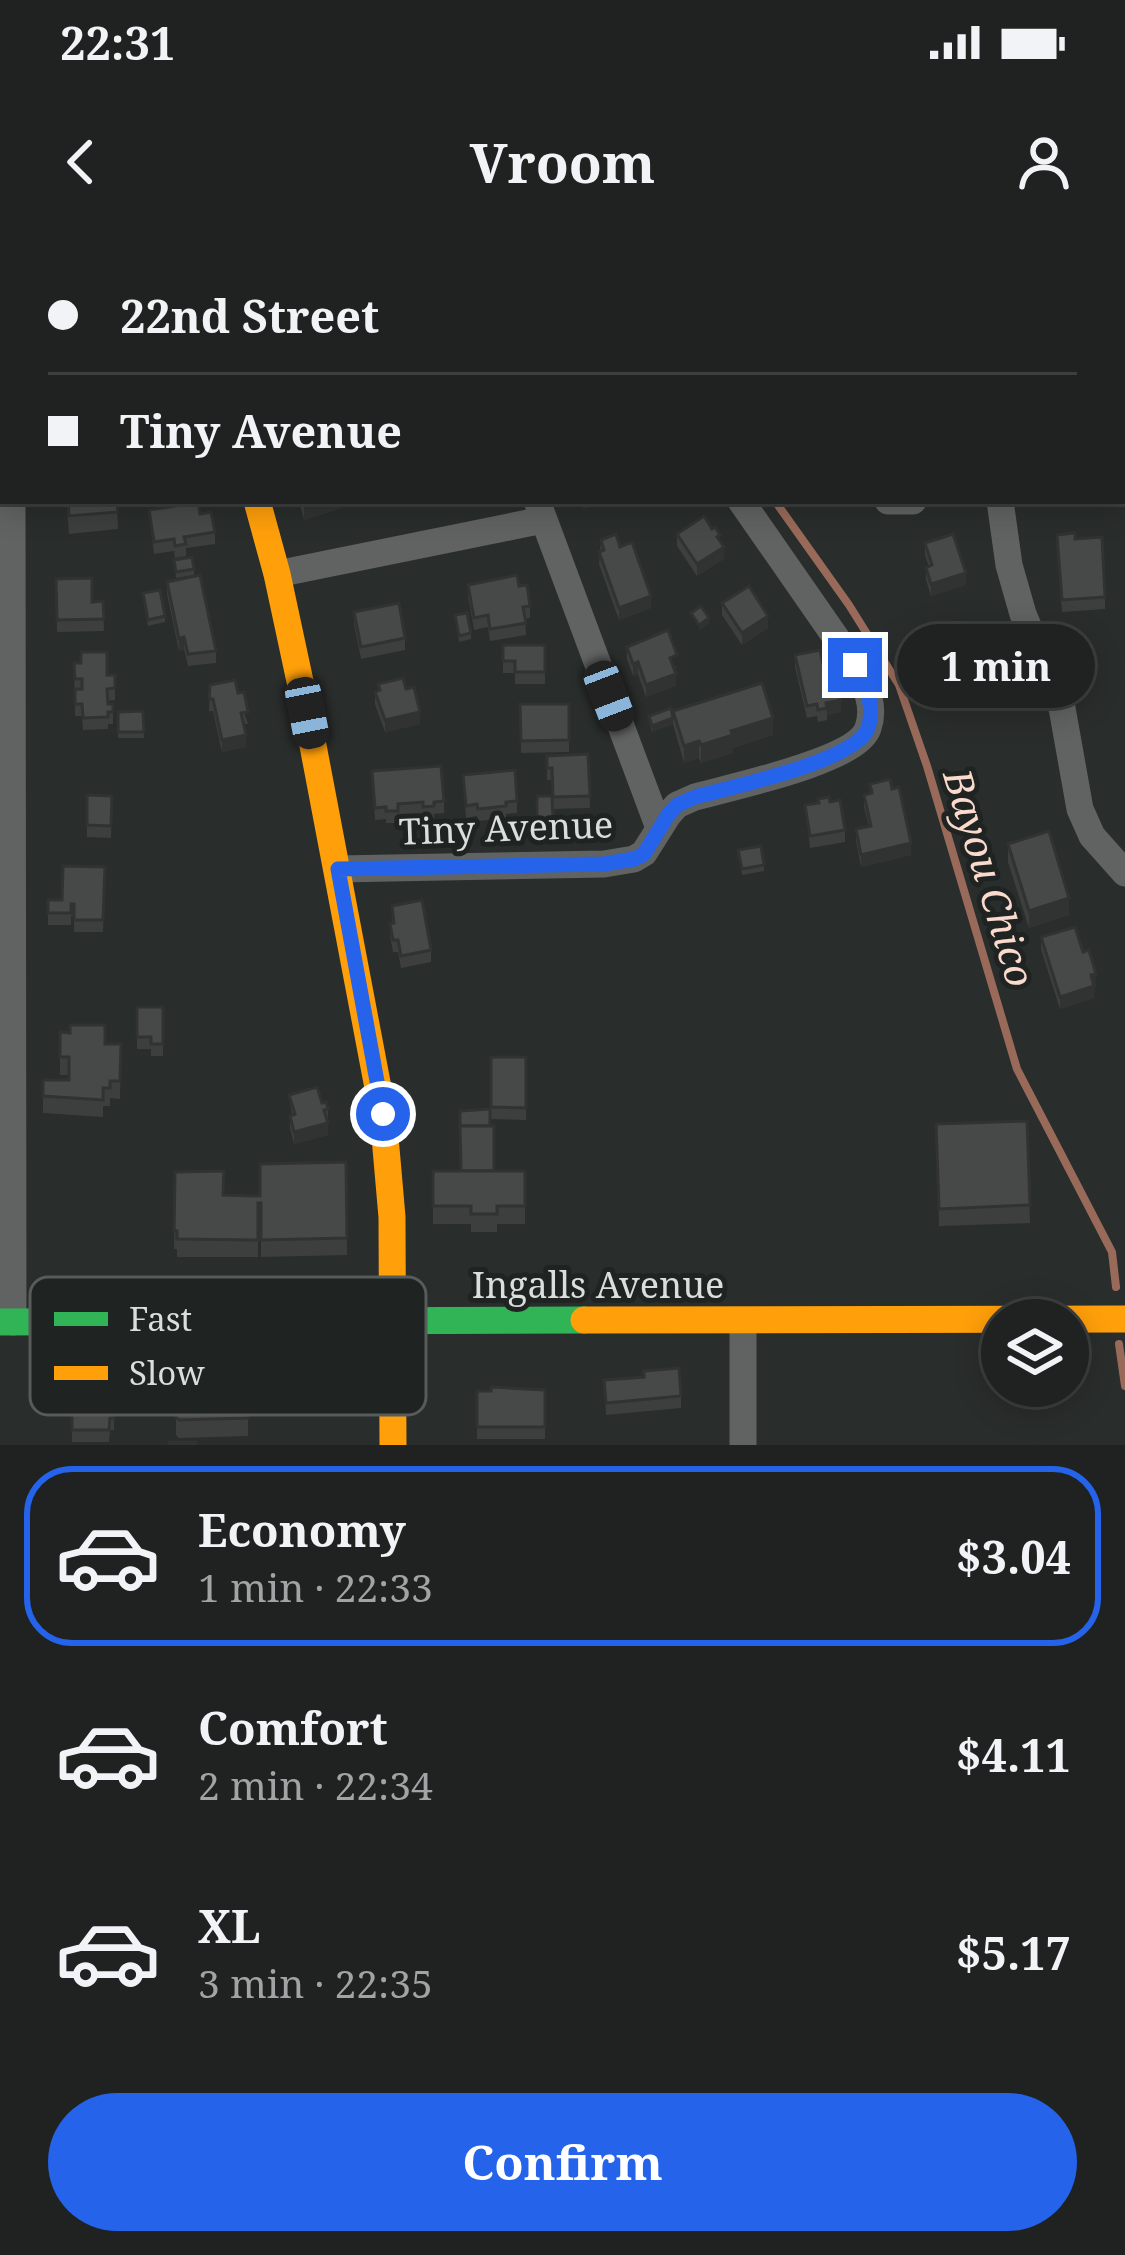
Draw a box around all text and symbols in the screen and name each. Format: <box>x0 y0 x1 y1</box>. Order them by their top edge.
text: 22:31 <box>60 12 175 73</box>
text: Vroom <box>470 125 655 199</box>
icon: back <box>48 129 114 195</box>
icon: person <box>1011 129 1077 195</box>
text: 22nd Street <box>120 285 379 346</box>
text: Tiny Avenue <box>120 400 402 461</box>
callout: 1 min <box>897 623 1095 707</box>
route end <box>828 638 882 692</box>
text: 1 min <box>941 639 1051 692</box>
car <box>579 656 639 736</box>
car <box>282 674 332 752</box>
water label: Bayou Chico <box>932 761 1049 993</box>
street label: Tiny Avenue <box>398 799 614 856</box>
route start <box>356 1087 410 1141</box>
street label: Ingalls Avenue <box>472 1260 724 1309</box>
legend <box>30 1277 426 1415</box>
text: Fast <box>129 1296 192 1341</box>
map controls <box>981 1299 1089 1407</box>
button: layers <box>981 1299 1089 1407</box>
text: Slow <box>129 1350 205 1395</box>
text: Economy <box>198 1499 406 1560</box>
icon: car <box>54 1502 162 1610</box>
text: $3.04 <box>956 1526 1071 1587</box>
text: 1 min · 22:33 <box>198 1560 433 1613</box>
text: Comfort <box>198 1697 388 1758</box>
icon: car <box>54 1700 162 1808</box>
text: $4.11 <box>956 1724 1071 1785</box>
text: 2 min · 22:34 <box>198 1758 433 1811</box>
text: XL <box>198 1895 260 1956</box>
icon: car <box>54 1898 162 2006</box>
text: $5.17 <box>956 1922 1071 1983</box>
text: 3 min · 22:35 <box>198 1956 433 2009</box>
button: Confirm <box>48 2093 1077 2231</box>

